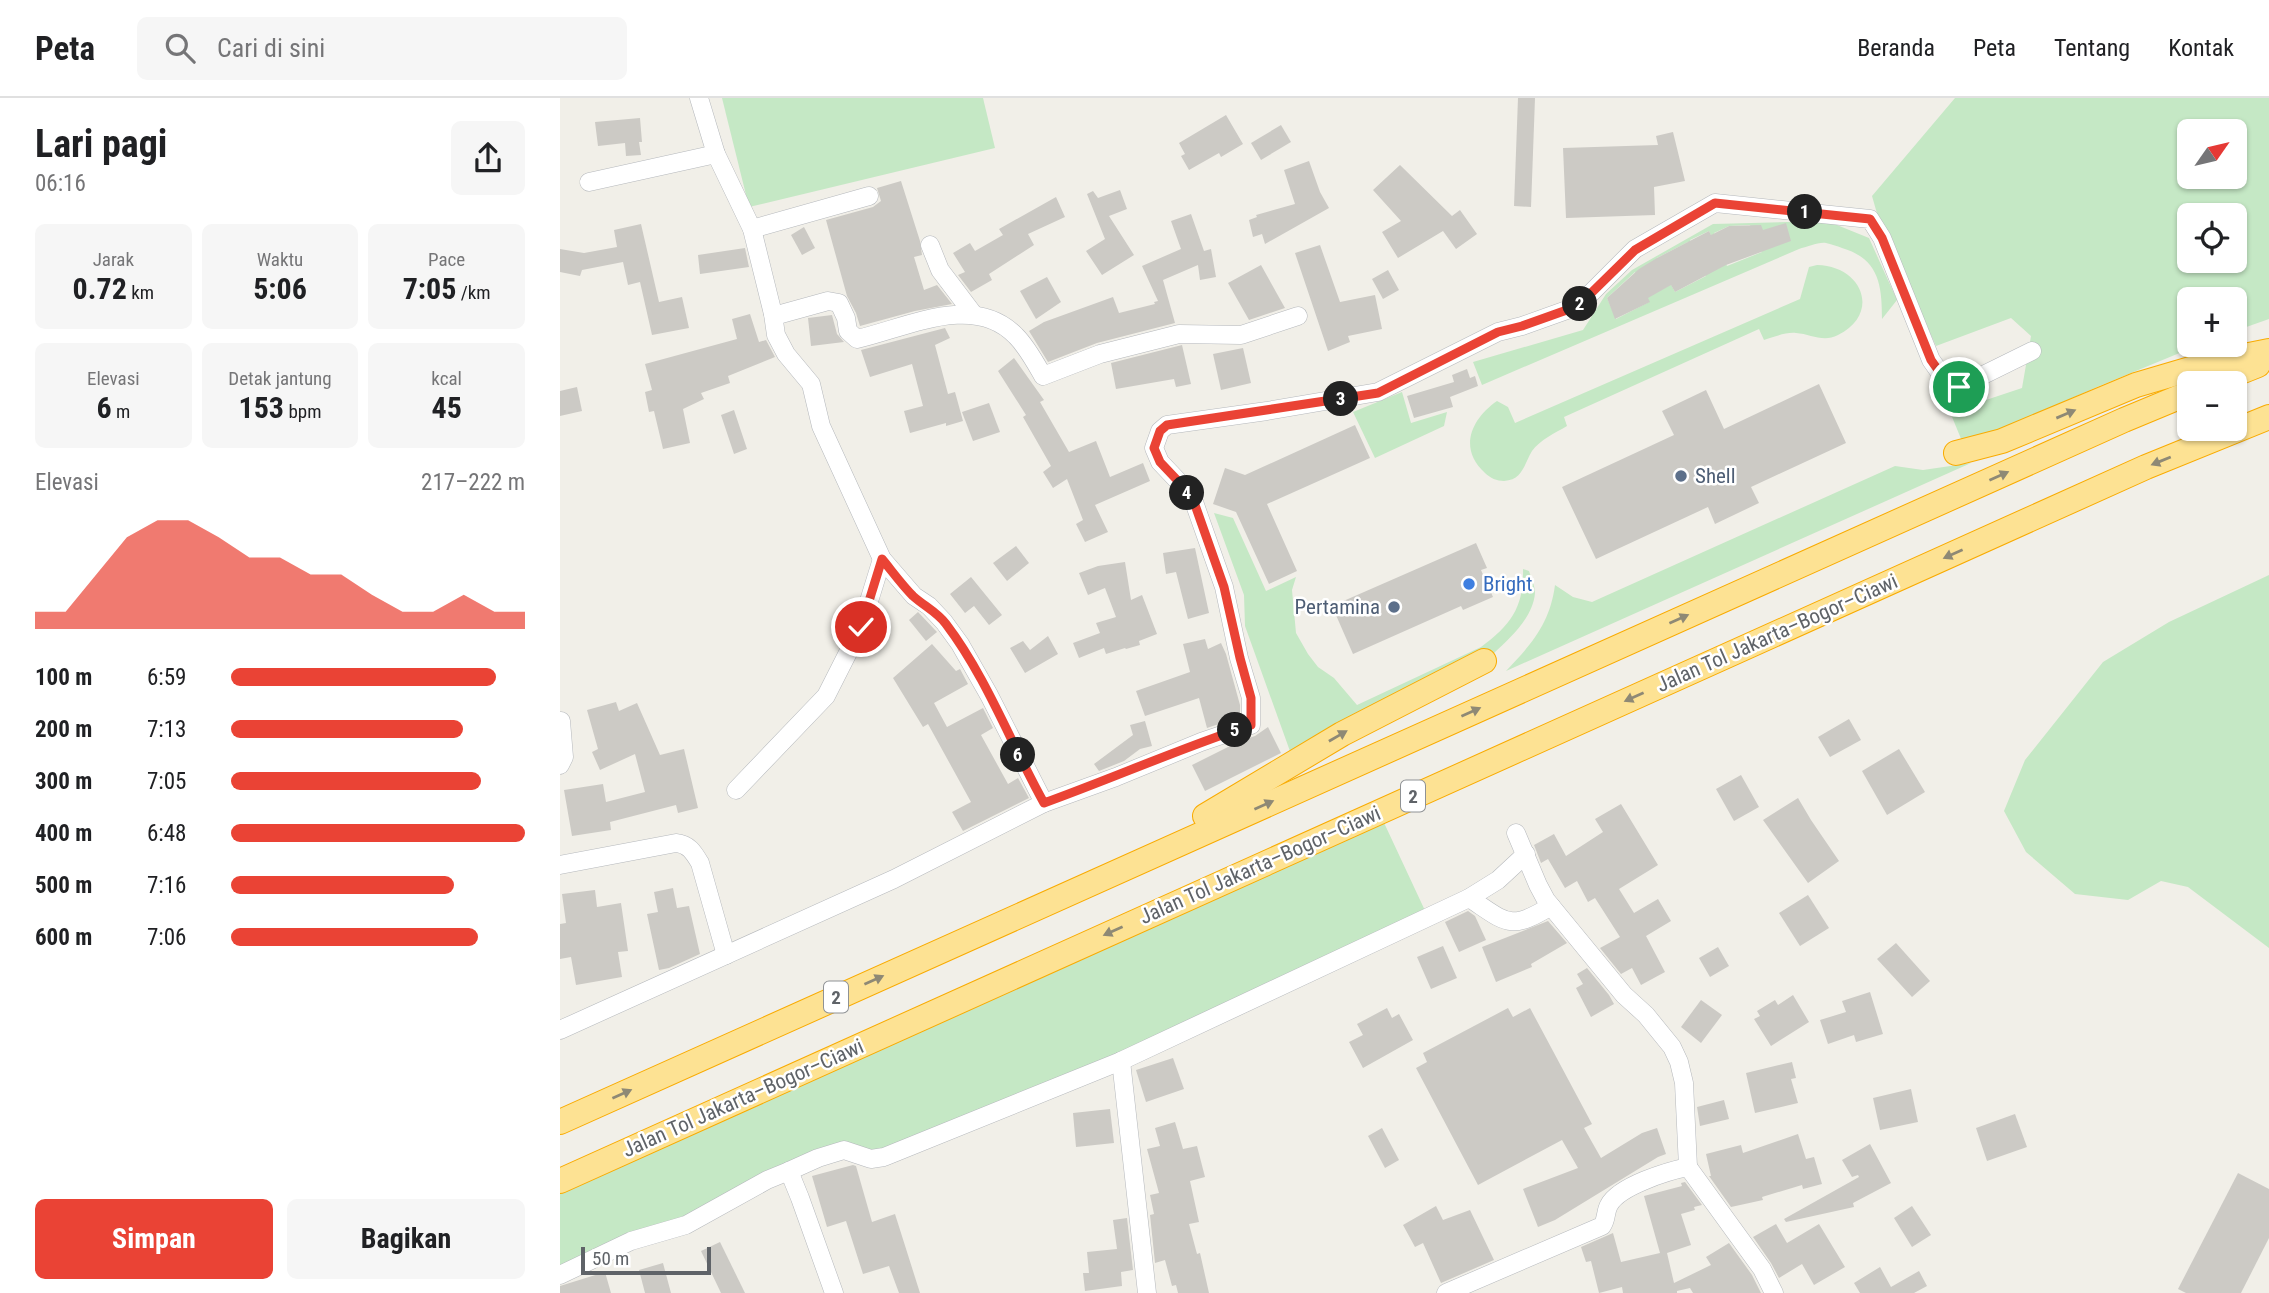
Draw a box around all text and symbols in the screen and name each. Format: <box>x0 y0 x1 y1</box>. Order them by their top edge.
search box <box>137 17 627 80</box>
text: Peta <box>35 29 95 68</box>
icon: search <box>161 29 199 67</box>
text: Cari di sini <box>217 33 325 63</box>
text: Beranda <box>1857 34 1935 62</box>
text: Peta <box>1973 34 2016 62</box>
text: Tentang <box>2054 34 2130 62</box>
text: Kontak <box>2168 34 2234 62</box>
north arrow <box>2177 119 2247 189</box>
map controls <box>2177 119 2247 441</box>
button: share <box>451 121 525 195</box>
text: Lari pagi <box>35 122 167 166</box>
text: 06:16 <box>35 170 86 197</box>
pin: 1 <box>1788 194 1822 230</box>
text: 1 <box>1800 200 1809 223</box>
button: locate <box>2177 203 2247 273</box>
text: Jarak <box>93 248 134 271</box>
text: Waktu <box>257 248 303 271</box>
text: Pace <box>428 248 465 271</box>
text: 0.72 <box>73 271 127 306</box>
text: 5:06 <box>253 271 307 306</box>
text: 7:05 <box>403 271 456 306</box>
text: km <box>127 281 154 304</box>
text: /km <box>456 281 491 304</box>
pin: 2 <box>1562 286 1598 322</box>
button: + <box>2177 287 2247 357</box>
text: 2 <box>1575 292 1584 315</box>
pin <box>1929 357 1989 417</box>
text: Elevasi <box>87 367 140 390</box>
text: Detak jantung <box>228 367 332 390</box>
text: kcal <box>431 367 462 390</box>
icon: arrive <box>1940 368 1978 406</box>
button: − <box>2177 371 2247 441</box>
pin: 3 <box>1324 382 1358 416</box>
text: 3 <box>1336 387 1345 410</box>
text: 6 <box>96 390 112 425</box>
text: 153 <box>239 390 284 425</box>
text: 45 <box>432 390 462 425</box>
text: m <box>112 400 130 423</box>
text: bpm <box>284 400 321 423</box>
one-way arrow <box>2056 408 2076 420</box>
one-way arrow <box>2150 456 2171 467</box>
place label: Shell <box>1695 464 1736 488</box>
marker: Shell <box>1673 468 1689 484</box>
text: Elevasi <box>35 469 99 496</box>
text: 217–222 m <box>421 469 525 496</box>
one-way arrow <box>1988 470 2009 481</box>
pin: 4 <box>1170 476 1204 510</box>
text: 4 <box>1182 481 1191 504</box>
one-way arrow <box>1943 548 1963 560</box>
street label: Jalan Tol Jakarta–Bogor–Ciawi <box>1653 569 1901 697</box>
place label: Bright <box>1483 572 1532 596</box>
marker: Bright <box>1461 576 1477 592</box>
place label: Pertamina <box>1295 595 1380 619</box>
pin <box>831 597 891 657</box>
marker: Pertamina <box>1386 599 1402 615</box>
icon: check <box>842 608 880 646</box>
one-way arrow <box>1669 613 1689 625</box>
text: 100 m <box>35 664 92 691</box>
text: 6:59 <box>147 664 186 691</box>
one-way arrow <box>1623 692 1644 703</box>
one-way arrow <box>1461 706 1482 717</box>
pin: 5 <box>1218 712 1252 748</box>
text: 200 m <box>35 716 92 743</box>
text: 7:13 <box>147 716 186 743</box>
text: 5 <box>1230 718 1239 741</box>
one-way arrow <box>1329 730 1348 742</box>
pin: 6 <box>1000 738 1036 772</box>
text: 6 <box>1013 743 1022 766</box>
text: 300 m <box>35 768 92 795</box>
text: 7:05 <box>147 768 186 795</box>
road number: 2 <box>1401 780 1425 811</box>
one-way arrow <box>1254 799 1274 811</box>
street label: Jalan Tol Jakarta–Bogor–Ciawi <box>1136 801 1384 929</box>
text: 400 m <box>35 820 92 847</box>
text: 6:48 <box>147 820 186 847</box>
text: 500 m <box>35 872 92 899</box>
text: 7:16 <box>147 872 186 899</box>
text: 600 m <box>35 924 92 951</box>
text: 7:06 <box>147 924 186 951</box>
one-way arrow <box>1103 925 1123 937</box>
one-way arrow <box>864 974 884 986</box>
road number: 2 <box>824 982 848 1012</box>
street label: Jalan Tol Jakarta–Bogor–Ciawi <box>619 1034 867 1162</box>
one-way arrow <box>612 1088 632 1100</box>
button: Simpan <box>35 1199 273 1279</box>
button: Bagikan <box>287 1199 525 1279</box>
scale bar <box>581 1244 710 1276</box>
text: 50 m <box>592 1247 629 1270</box>

